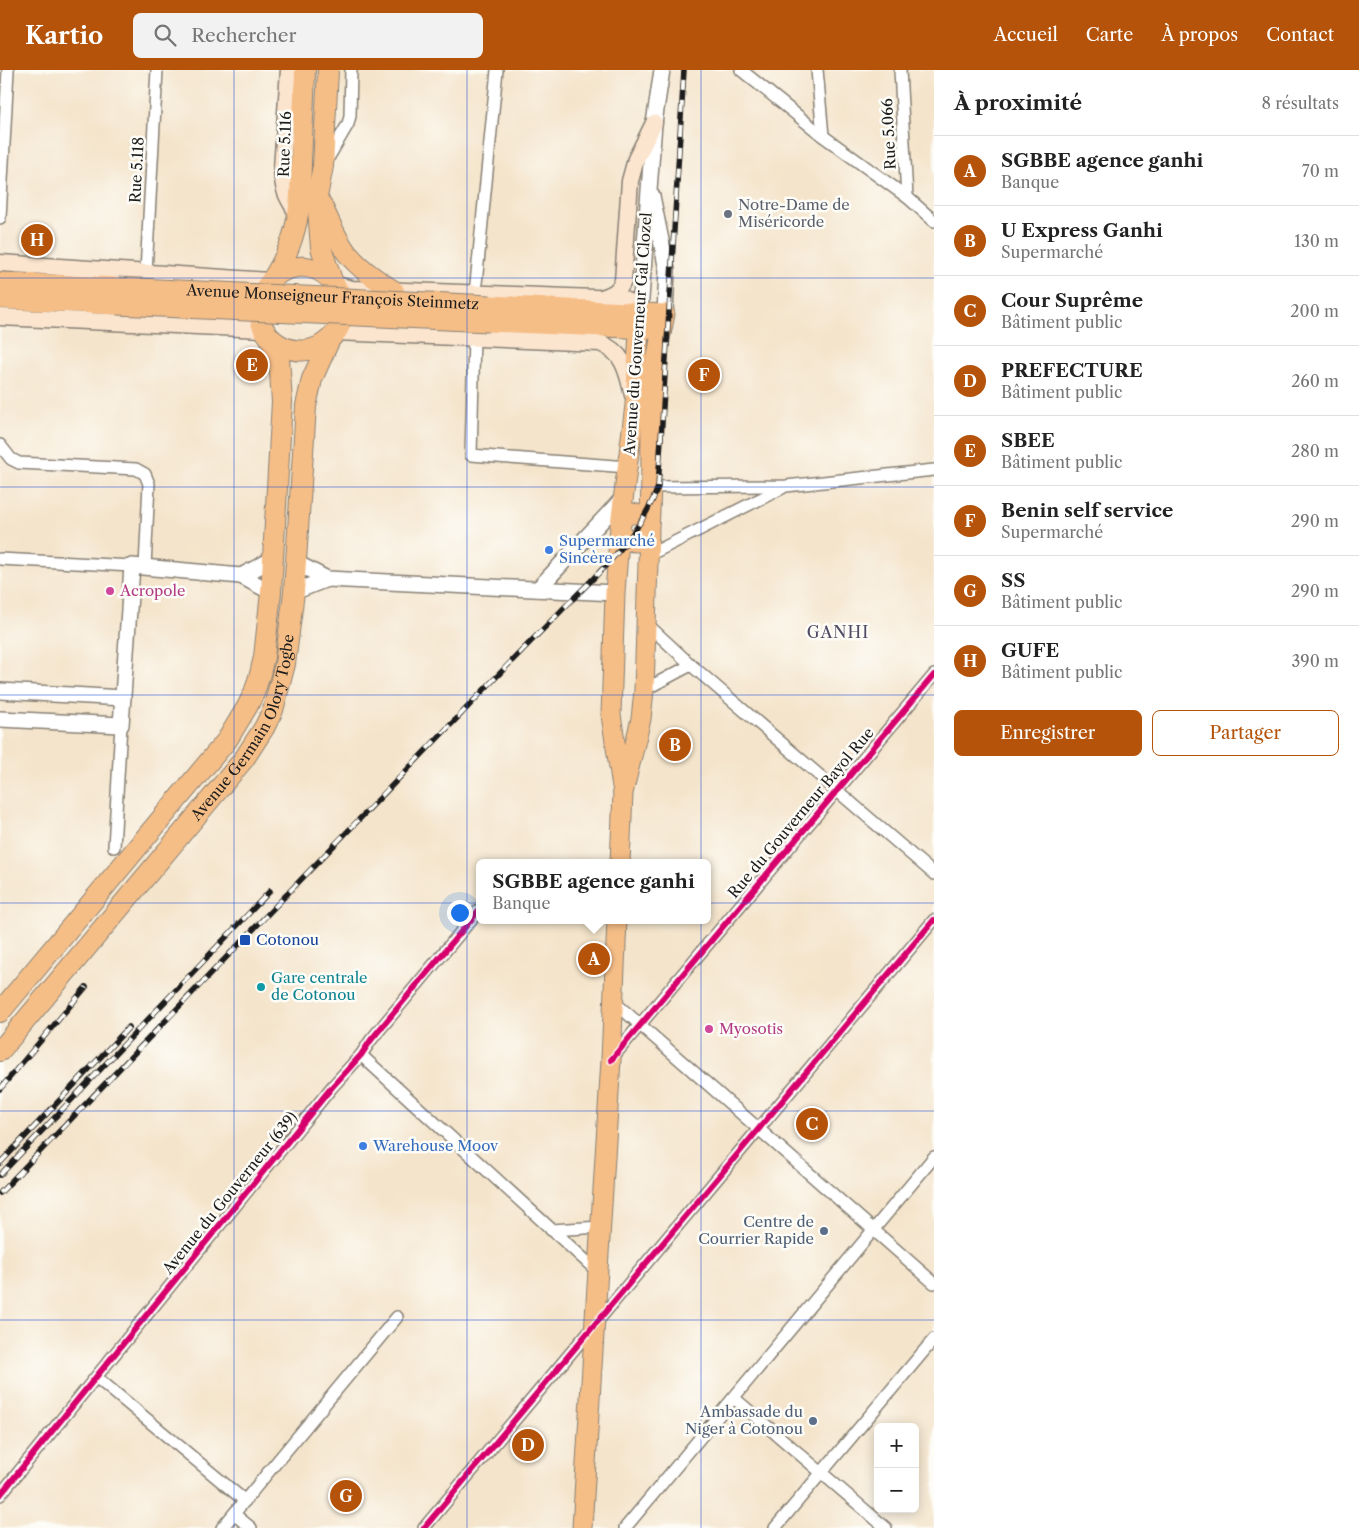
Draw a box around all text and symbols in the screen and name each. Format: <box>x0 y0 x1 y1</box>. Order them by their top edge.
search box <box>133 13 483 58</box>
text: Kartio <box>25 21 103 50</box>
icon: search <box>151 21 179 49</box>
text: Rechercher <box>191 24 296 47</box>
text: Accueil <box>994 24 1058 46</box>
text: Carte <box>1086 24 1133 46</box>
text: À propos <box>1161 24 1238 46</box>
text: Contact <box>1266 24 1334 46</box>
text: À proximité <box>954 90 1082 115</box>
text: 8 résultats <box>1261 93 1339 113</box>
street label: Rue 5.066 <box>877 98 900 170</box>
street label: Rue 5.116 <box>274 110 295 177</box>
street label: Rue 5.118 <box>125 136 148 204</box>
text: SGBBE agence ganhi <box>1001 149 1203 172</box>
text: A <box>964 161 976 181</box>
text: 70 m <box>1302 161 1339 181</box>
text: Banque <box>1001 172 1059 192</box>
place label: Notre-Dame de Miséricorde <box>738 195 850 231</box>
marker: Notre-Dame de Miséricorde <box>722 208 734 220</box>
street label: Avenue du Gouverneur Gal Clozel <box>619 211 656 457</box>
text: U Express Ganhi <box>1001 219 1163 242</box>
pin: H <box>21 221 53 259</box>
text: B <box>964 231 976 251</box>
text: 130 m <box>1294 231 1339 251</box>
text: Supermarché <box>1001 242 1103 262</box>
street label: Avenue Monseigneur François Steinmetz <box>185 280 480 313</box>
text: Cour Suprême <box>1001 289 1143 312</box>
text: C <box>964 301 976 321</box>
text: 200 m <box>1290 301 1339 321</box>
text: Bâtiment public <box>1001 312 1122 332</box>
pin: E <box>236 346 268 384</box>
pin: F <box>688 356 720 394</box>
text: PREFECTURE <box>1001 359 1143 382</box>
text: D <box>963 371 977 391</box>
text: 260 m <box>1291 371 1339 391</box>
text: Bâtiment public <box>1001 382 1122 402</box>
text: SBEE <box>1001 429 1055 452</box>
text: E <box>964 441 976 461</box>
text: 280 m <box>1291 441 1339 461</box>
text: Bâtiment public <box>1001 452 1122 472</box>
text: Benin self service <box>1001 499 1173 522</box>
text: F <box>965 511 975 531</box>
text: 290 m <box>1291 511 1339 531</box>
text: Supermarché <box>1001 522 1103 542</box>
place label: Supermarché Sincère <box>559 531 655 567</box>
marker: Supermarché Sincère <box>543 544 555 556</box>
text: SS <box>1001 569 1025 592</box>
place label: Acropole <box>119 581 185 600</box>
text: G <box>963 581 977 601</box>
text: 290 m <box>1291 581 1339 601</box>
marker: Acropole <box>104 585 116 597</box>
text: Bâtiment public <box>1001 592 1122 612</box>
district label: GANHI <box>807 622 869 642</box>
street label: Avenue Germain Olory Togbe <box>186 633 298 825</box>
text: GUFE <box>1001 639 1059 662</box>
text: H <box>963 651 977 671</box>
text: 390 m <box>1292 651 1339 671</box>
text: Bâtiment public <box>1001 662 1122 682</box>
button: Enregistrer <box>954 710 1142 756</box>
button: Partager <box>1152 710 1339 756</box>
street label: Rue du Gouverneur Bayol Rue <box>724 723 878 902</box>
pin: B <box>659 726 691 764</box>
popup <box>476 859 711 924</box>
text: SGBBE agence ganhi <box>492 870 695 893</box>
text: Banque <box>492 893 550 913</box>
your location <box>447 900 473 926</box>
place label: Cotonou <box>256 930 319 949</box>
marker: Cotonou <box>238 933 252 947</box>
pin: A <box>578 940 610 978</box>
place label: Gare centrale de Cotonou <box>271 968 368 1004</box>
marker: Gare centrale de Cotonou <box>255 981 267 993</box>
place label: Myosotis <box>719 1019 783 1038</box>
marker: Myosotis <box>703 1023 715 1035</box>
pin: C <box>796 1105 828 1143</box>
street label: Avenue du Gouverneur (639) <box>158 1108 301 1279</box>
place label: Warehouse Moov <box>372 1136 499 1155</box>
marker: Warehouse Moov <box>357 1140 369 1152</box>
place label: Centre de Courrier Rapide <box>698 1212 814 1248</box>
marker: Centre de Courrier Rapide <box>818 1225 830 1237</box>
place label: Ambassade du Niger à Cotonou <box>685 1402 803 1438</box>
marker: Ambassade du Niger à Cotonou <box>807 1415 819 1427</box>
map controls <box>874 1423 919 1513</box>
button: + <box>874 1423 919 1468</box>
pin: D <box>512 1426 544 1464</box>
button: − <box>874 1468 919 1513</box>
pin: G <box>330 1477 362 1515</box>

